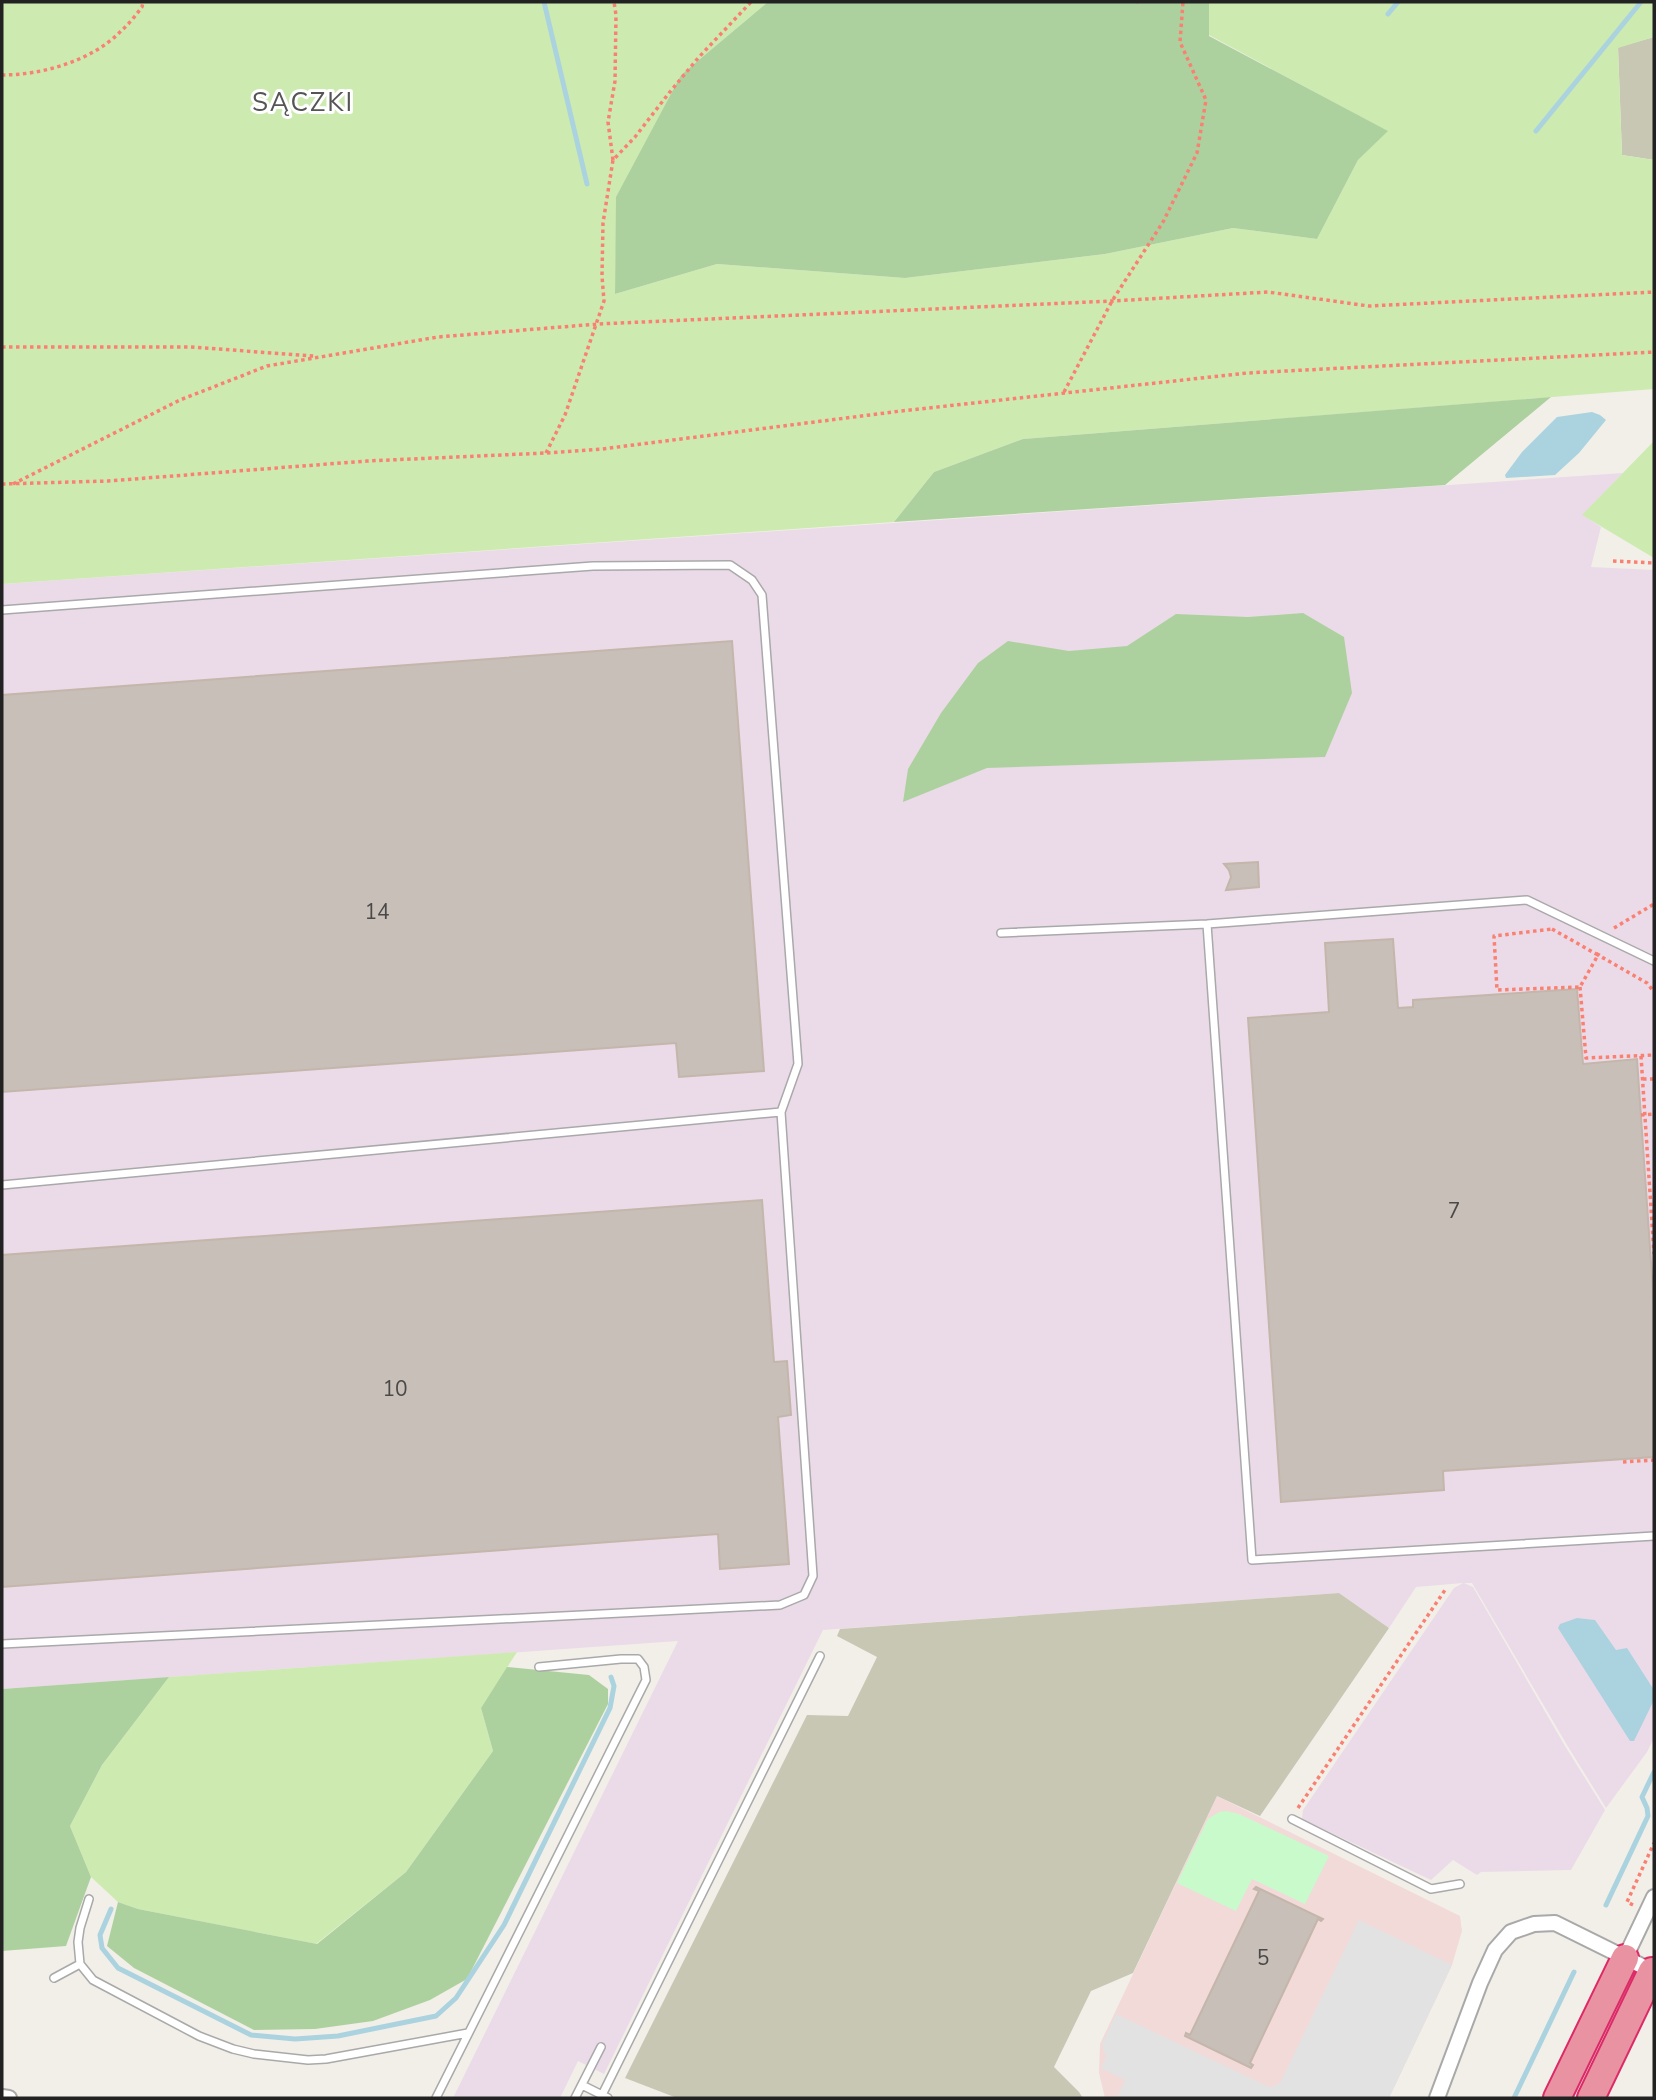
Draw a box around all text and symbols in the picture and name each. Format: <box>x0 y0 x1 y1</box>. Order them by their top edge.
district label: SĄCZKI <box>252 85 354 120</box>
house number: 14 <box>364 898 390 926</box>
house number: 7 <box>1448 1197 1460 1225</box>
house number: 10 <box>382 1375 408 1403</box>
house number: 5 <box>1257 1944 1269 1972</box>

